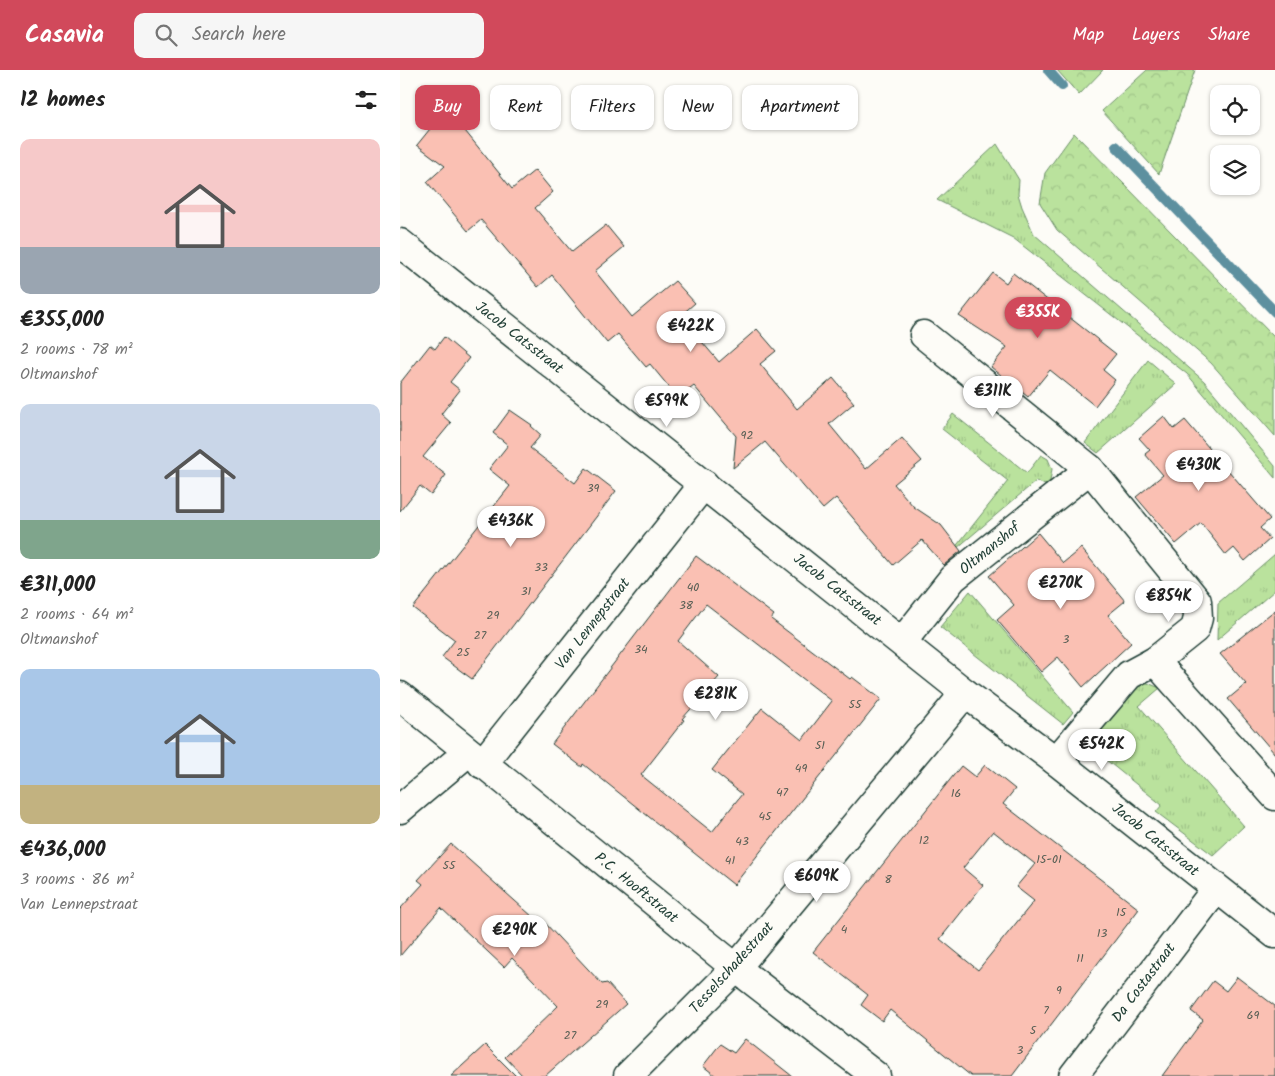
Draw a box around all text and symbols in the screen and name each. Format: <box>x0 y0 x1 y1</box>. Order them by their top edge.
search box <box>134 13 484 58</box>
text: Casavia <box>25 16 104 55</box>
text: Search here <box>192 20 286 50</box>
icon: search <box>152 21 180 49</box>
text: Map <box>1073 21 1104 50</box>
text: Layers <box>1132 21 1180 50</box>
text: Share <box>1208 21 1250 50</box>
text: 12 homes <box>20 84 105 117</box>
chip: Buy <box>415 85 480 130</box>
chip: Rent <box>490 85 561 130</box>
chip: Filters <box>571 85 654 130</box>
chip: New <box>664 85 732 130</box>
chip: Apartment <box>742 85 858 130</box>
map controls <box>1210 85 1260 195</box>
button: locate <box>1210 85 1260 135</box>
icon: filters <box>352 86 380 114</box>
button: layers <box>1210 145 1260 195</box>
icon: home <box>155 171 245 261</box>
street label: Jacob Catsstraat <box>470 296 569 380</box>
pin: €355K <box>1003 296 1073 339</box>
text: €355K <box>1016 300 1060 325</box>
text: €355,000 <box>20 304 104 337</box>
pin: €422K <box>656 310 726 353</box>
text: €422K <box>667 314 715 339</box>
text: 2 rooms · 78 m² <box>20 337 133 362</box>
text: Oltmanshof <box>20 362 97 387</box>
pin: €311K <box>958 376 1028 418</box>
text: €311K <box>974 379 1012 404</box>
pin: €599K <box>632 386 702 428</box>
text: €599K <box>645 389 689 414</box>
house number: 92 <box>741 426 753 445</box>
icon: home <box>155 436 245 526</box>
pin: €430K <box>1164 450 1234 492</box>
text: €430K <box>1176 453 1222 478</box>
house number: 39 <box>587 479 599 498</box>
pin: €436K <box>476 506 546 548</box>
text: €436K <box>488 509 534 534</box>
street label: Oltmanshof <box>954 516 1027 581</box>
street label: Jacob Catsstraat <box>788 548 887 632</box>
house number: 33 <box>534 558 548 577</box>
pin: €270K <box>1026 568 1096 610</box>
text: €311,000 <box>20 569 95 602</box>
text: €270K <box>1039 571 1083 596</box>
street label: Van Lennepstraat <box>549 573 637 675</box>
house number: 40 <box>687 578 699 597</box>
pin: €854K <box>1134 580 1204 623</box>
house number: 31 <box>521 582 532 601</box>
text: €854K <box>1146 584 1192 609</box>
house number: 38 <box>679 596 694 615</box>
text: 2 rooms · 64 m² <box>20 602 133 627</box>
house number: 29 <box>487 606 500 625</box>
house number: 27 <box>474 626 487 645</box>
text: Oltmanshof <box>20 627 97 652</box>
house number: 3 <box>1063 630 1070 649</box>
house number: 34 <box>634 640 648 659</box>
house number: 25 <box>456 643 471 662</box>
pin: €281K <box>681 678 751 721</box>
text: €281K <box>694 682 738 707</box>
house number: 55 <box>849 695 863 714</box>
icon: home <box>155 701 245 791</box>
pin: €542K <box>1067 728 1137 771</box>
text: €542K <box>1079 732 1125 757</box>
house number: 51 <box>815 736 825 755</box>
house number: 49 <box>795 759 807 778</box>
house number: 47 <box>776 783 789 802</box>
house number: 16 <box>951 784 961 803</box>
street label: Jacob Catsstraat <box>1106 797 1204 883</box>
house number: 45 <box>758 807 773 826</box>
house number: 12 <box>919 831 929 850</box>
house number: 43 <box>735 832 749 851</box>
text: €436,000 <box>20 834 105 867</box>
street label: P.C. Hooftstraat <box>589 846 683 930</box>
house number: 15-01 <box>1036 850 1062 869</box>
house number: 41 <box>725 851 735 870</box>
house number: 55 <box>443 856 457 875</box>
pin: €609K <box>782 860 852 903</box>
text: €609K <box>795 864 839 889</box>
text: 3 rooms · 86 m² <box>20 867 134 892</box>
house number: 8 <box>884 870 892 889</box>
text: Van Lennepstraat <box>20 892 138 917</box>
house number: 15 <box>1116 903 1128 922</box>
pin: €290K <box>480 914 550 957</box>
street label: Tesselschadestraat <box>684 916 780 1020</box>
text: €290K <box>492 918 538 943</box>
house number: 4 <box>841 920 848 939</box>
house number: 13 <box>1097 924 1107 943</box>
street label: Da Costastraat <box>1106 938 1182 1028</box>
house number: 11 <box>1076 949 1084 968</box>
house number: 9 <box>1056 981 1062 1000</box>
house number: 29 <box>596 995 609 1014</box>
house number: 7 <box>1043 1001 1049 1020</box>
house number: 69 <box>1247 1006 1259 1025</box>
house number: 5 <box>1030 1021 1038 1040</box>
house number: 27 <box>564 1026 577 1045</box>
house number: 3 <box>1017 1041 1024 1060</box>

